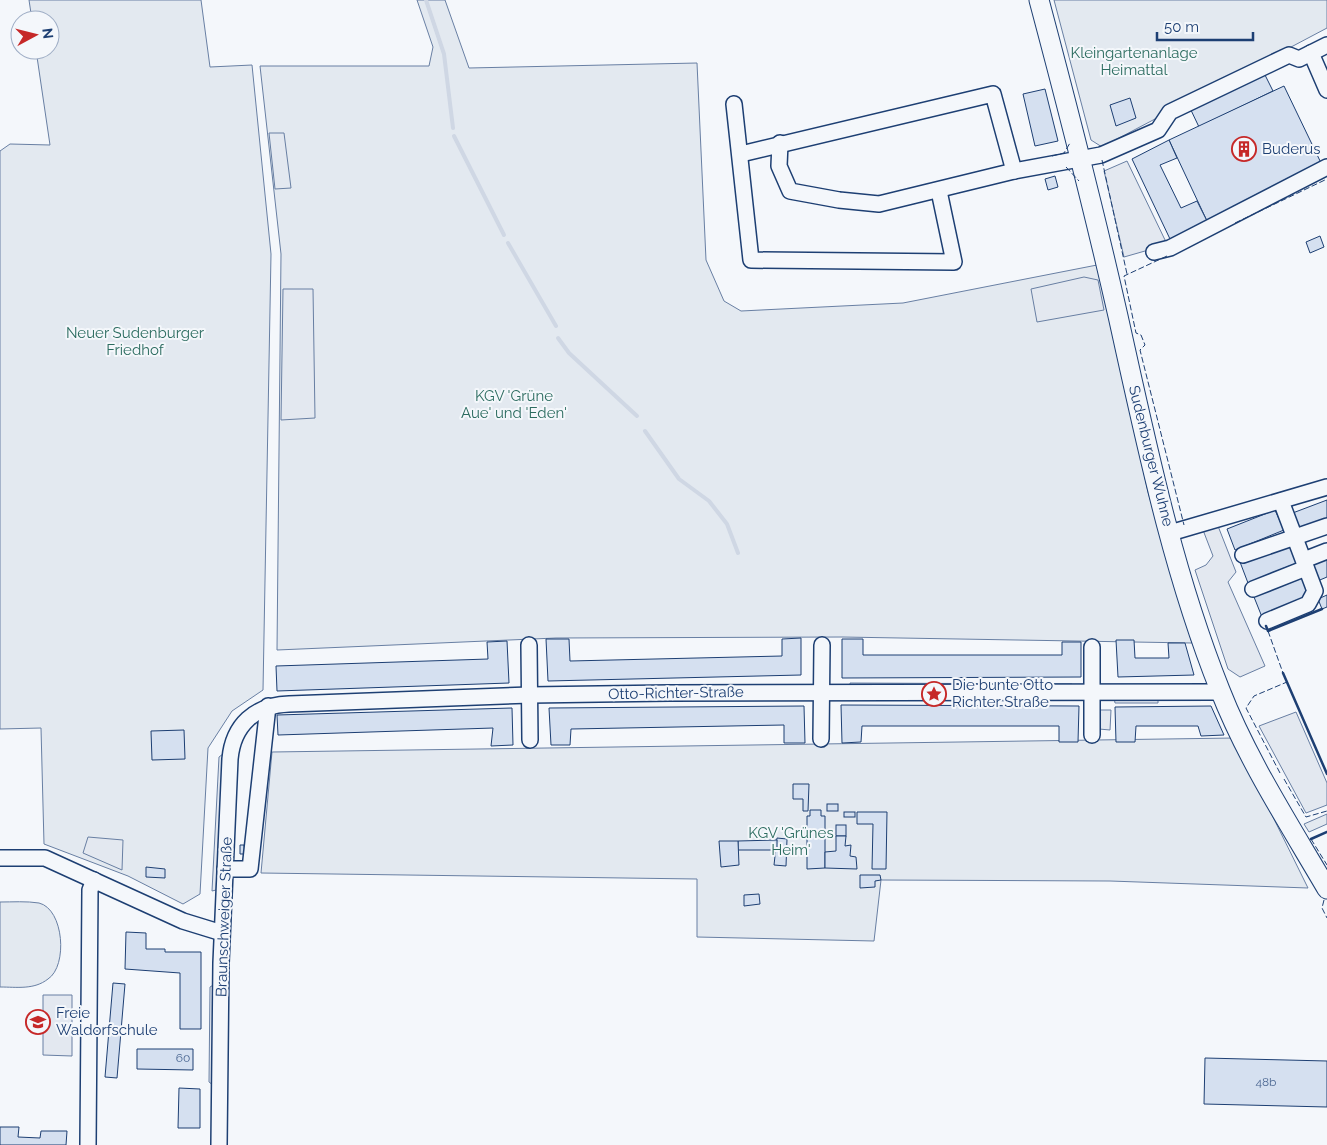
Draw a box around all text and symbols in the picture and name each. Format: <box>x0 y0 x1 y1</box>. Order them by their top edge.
north arrow <box>10 10 60 60</box>
scale bar <box>1157 10 1253 42</box>
text: 50 m <box>1164 18 1199 36</box>
text: N <box>39 27 56 40</box>
park label: Kleingartenanlage Heimattal <box>1071 44 1198 79</box>
building icon: Buderus <box>1231 136 1257 162</box>
place label: Buderus <box>1262 140 1320 158</box>
park label: Neuer Sudenburger Friedhof <box>66 324 205 359</box>
street label: Sudenburger Wuhne <box>1125 384 1177 529</box>
park label: KGV 'Grüne Aue' und 'Eden' <box>461 387 567 422</box>
place label: Die bunte Otto Richter Straße <box>952 676 1053 711</box>
place icon: Die bunte Otto Richter Straße <box>921 681 947 707</box>
street label: Otto-Richter-Straße <box>608 683 744 703</box>
park label: KGV 'Grünes Heim' <box>748 824 834 859</box>
street label: Braunschweiger Straße <box>212 836 236 997</box>
place label: Freie Waldorfschule <box>56 1004 158 1039</box>
school or university icon: Freie Waldorfschule <box>25 1009 51 1035</box>
house number: 60 <box>176 1051 190 1065</box>
house number: 48b <box>1255 1075 1277 1089</box>

